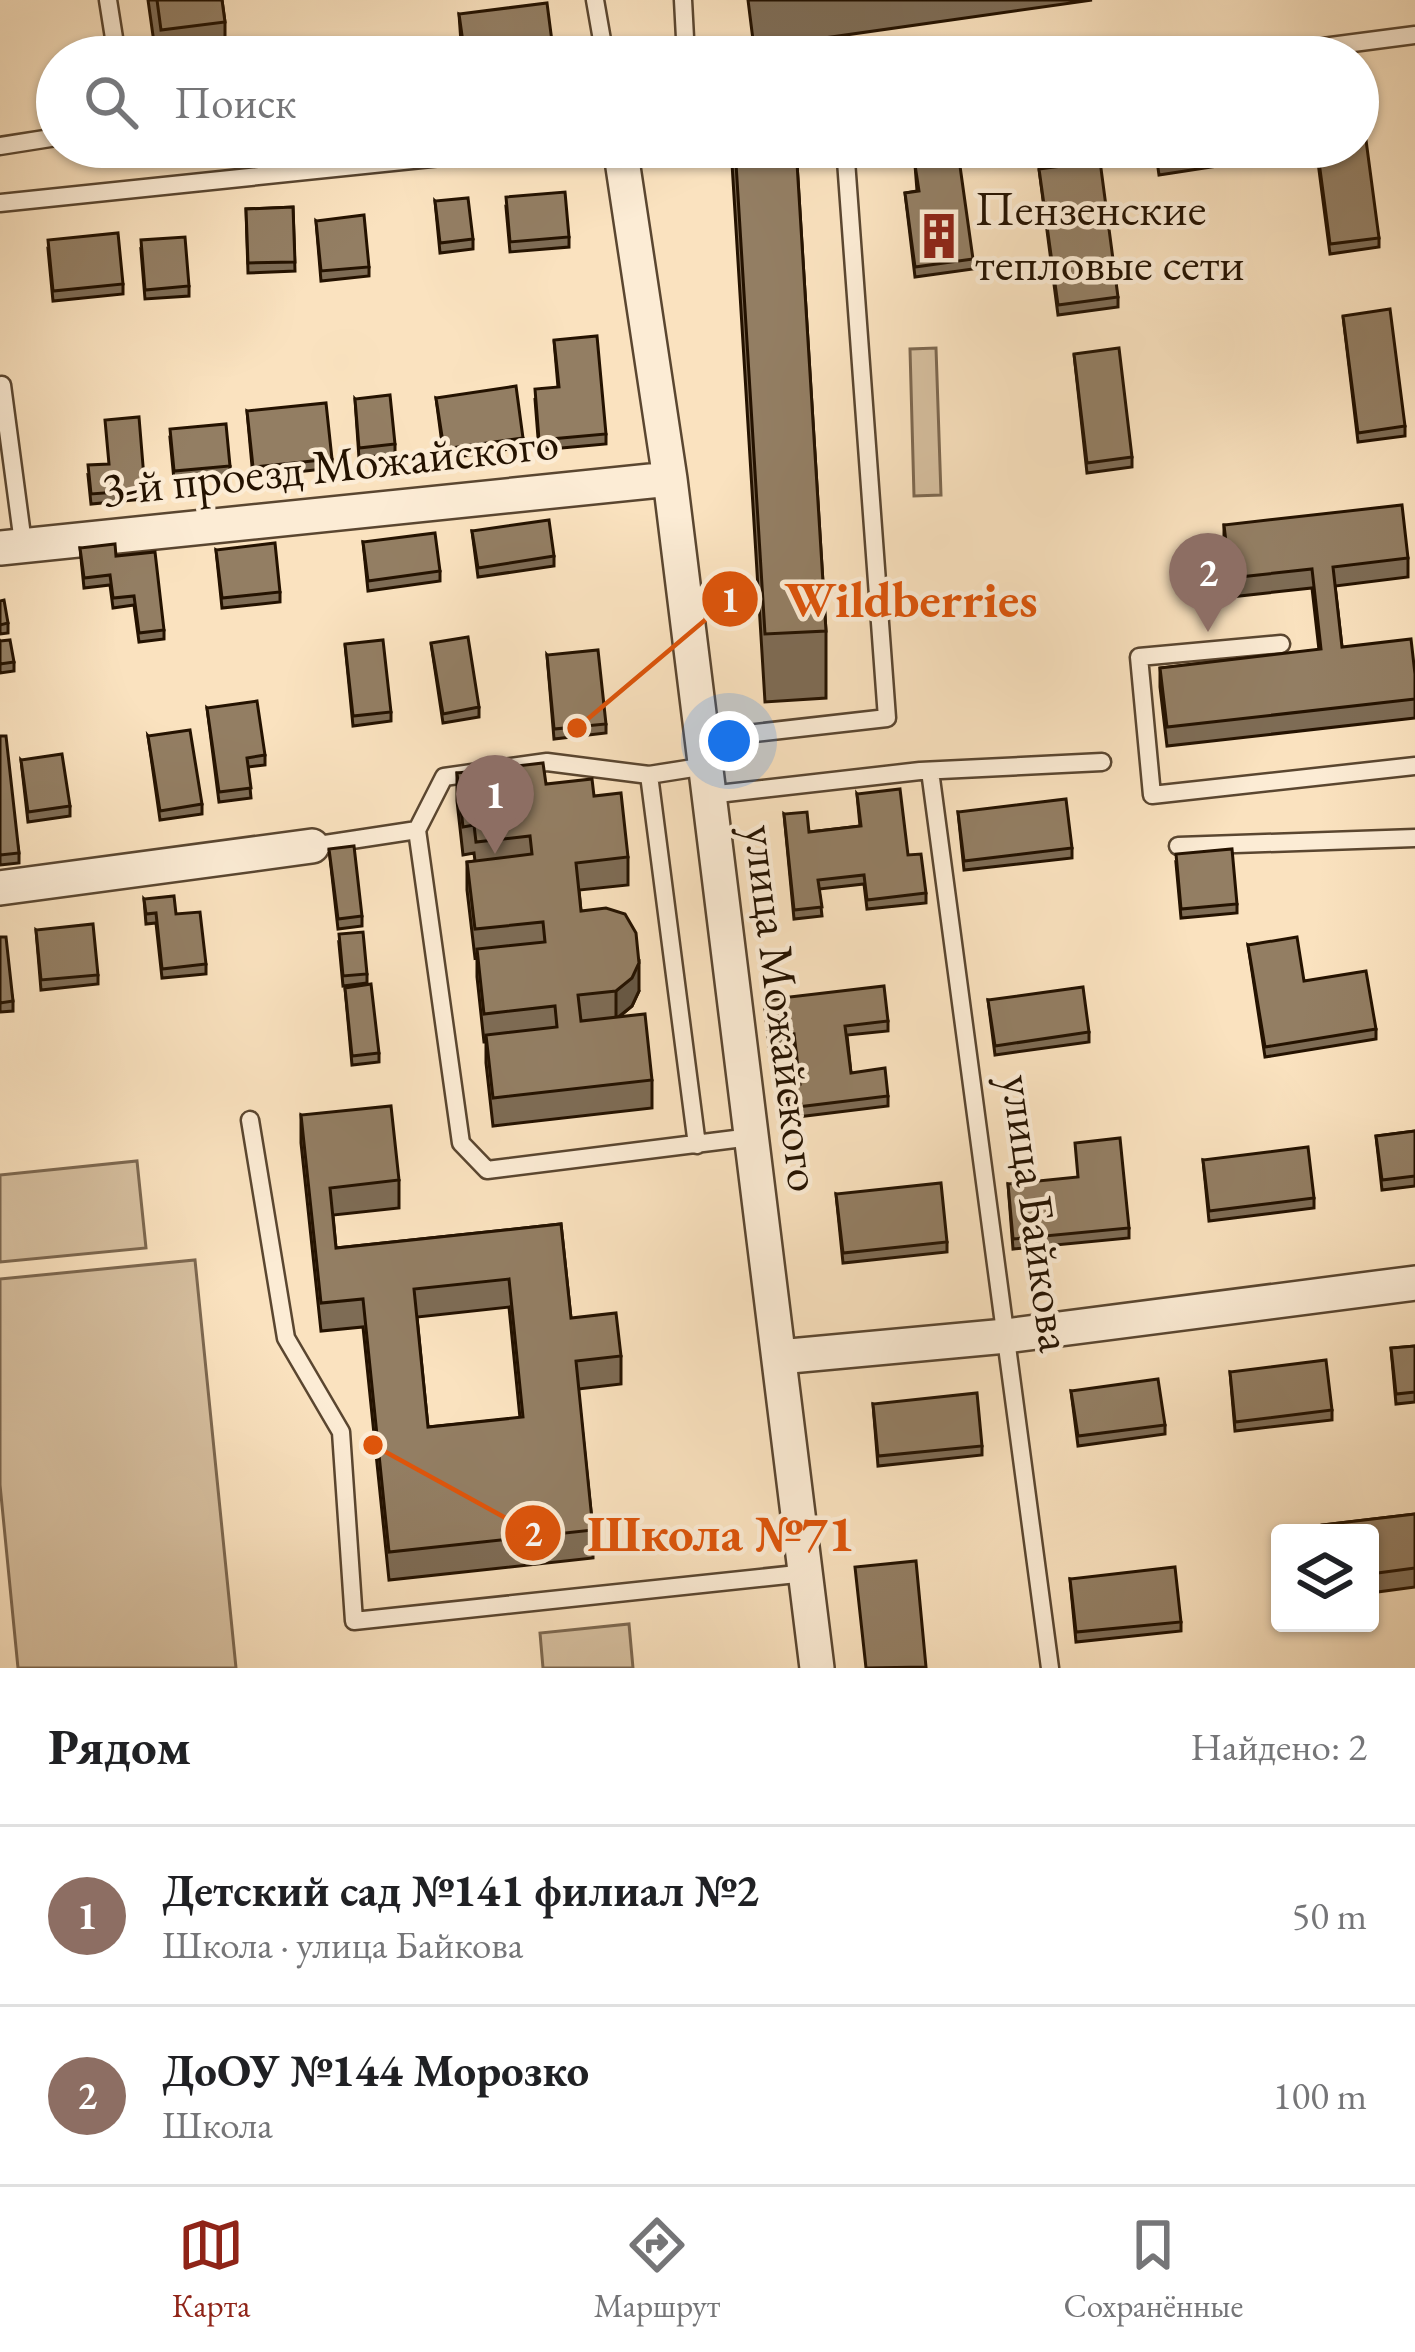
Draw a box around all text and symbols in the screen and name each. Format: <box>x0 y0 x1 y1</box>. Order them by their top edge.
search box <box>36 36 1379 168</box>
icon: search <box>78 69 144 135</box>
text: Поиск <box>174 73 296 131</box>
place label: Пензенские тепловые сети <box>975 177 1245 294</box>
building icon: Пензенские тепловые сети <box>914 211 964 261</box>
street label: 3-й проезд Можайского <box>98 410 562 520</box>
pin: 2 <box>1169 533 1247 632</box>
callout: Wildberries <box>700 556 1062 643</box>
text: Wildberries <box>784 566 1038 632</box>
text: 1 <box>720 576 740 623</box>
your location <box>699 711 759 771</box>
pin: 1 <box>456 755 534 854</box>
street label: улица Можайского <box>731 821 837 1195</box>
street label: улица Байкова <box>988 1070 1088 1357</box>
callout: Школа №71 <box>503 1490 879 1577</box>
text: Школа №71 <box>587 1500 855 1566</box>
text: 2 <box>523 1510 543 1557</box>
map controls <box>1271 1524 1379 1632</box>
button: layers <box>1271 1524 1379 1632</box>
text: Рядом <box>48 1713 191 1779</box>
text: Найдено: 2 <box>1190 1721 1367 1772</box>
text: Детский сад №141 филиал №2 <box>162 1861 759 1919</box>
text: 1 <box>77 1890 97 1941</box>
text: 50 m <box>1291 1890 1367 1941</box>
text: Школа · улица Байкова <box>162 1919 523 1970</box>
text: ДоОУ №144 Морозко <box>162 2041 589 2099</box>
text: 2 <box>77 2070 97 2121</box>
text: 100 m <box>1273 2070 1367 2121</box>
text: Школа <box>162 2099 273 2150</box>
tab: Карта <box>172 2212 250 2327</box>
tab: Маршрут <box>594 2212 720 2327</box>
tab: Сохранённые <box>1063 2212 1243 2327</box>

